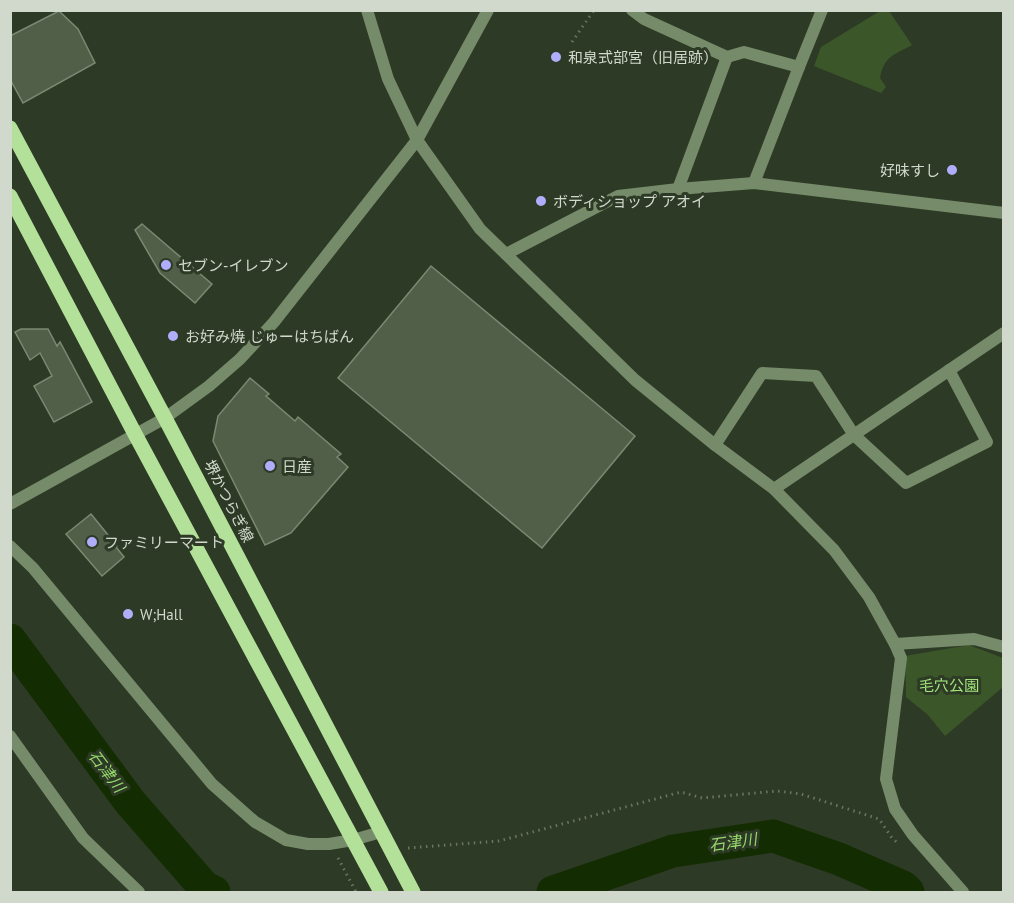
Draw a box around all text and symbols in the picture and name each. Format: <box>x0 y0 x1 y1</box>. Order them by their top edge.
place label: 和泉式部宮（旧居跡） <box>568 48 718 67</box>
marker: 和泉式部宮（旧居跡） <box>549 50 563 64</box>
place label: 好味すし <box>880 161 940 180</box>
marker: 好味すし <box>945 163 959 177</box>
place label: ボディショップ アオイ <box>553 192 706 211</box>
marker: ボディショップ アオイ <box>534 194 548 208</box>
place label: セブン-イレブン <box>178 256 288 275</box>
marker: セブン-イレブン <box>159 258 173 272</box>
place label: お好み焼 じゅーはちばん <box>185 327 354 346</box>
marker: お好み焼 じゅーはちばん <box>166 329 180 343</box>
street label: 堺かつらぎ線 <box>200 457 258 545</box>
place label: 日産 <box>282 457 312 476</box>
marker: 日産 <box>263 459 277 473</box>
place label: ファミリーマート <box>104 533 224 552</box>
marker: ファミリーマート <box>85 535 99 549</box>
place label: W;Hall <box>140 605 183 624</box>
marker: W;Hall <box>121 607 135 621</box>
park label: 毛穴公園 <box>919 676 979 695</box>
water label: 石津川 <box>85 746 131 798</box>
water label: 石津川 <box>708 828 760 855</box>

